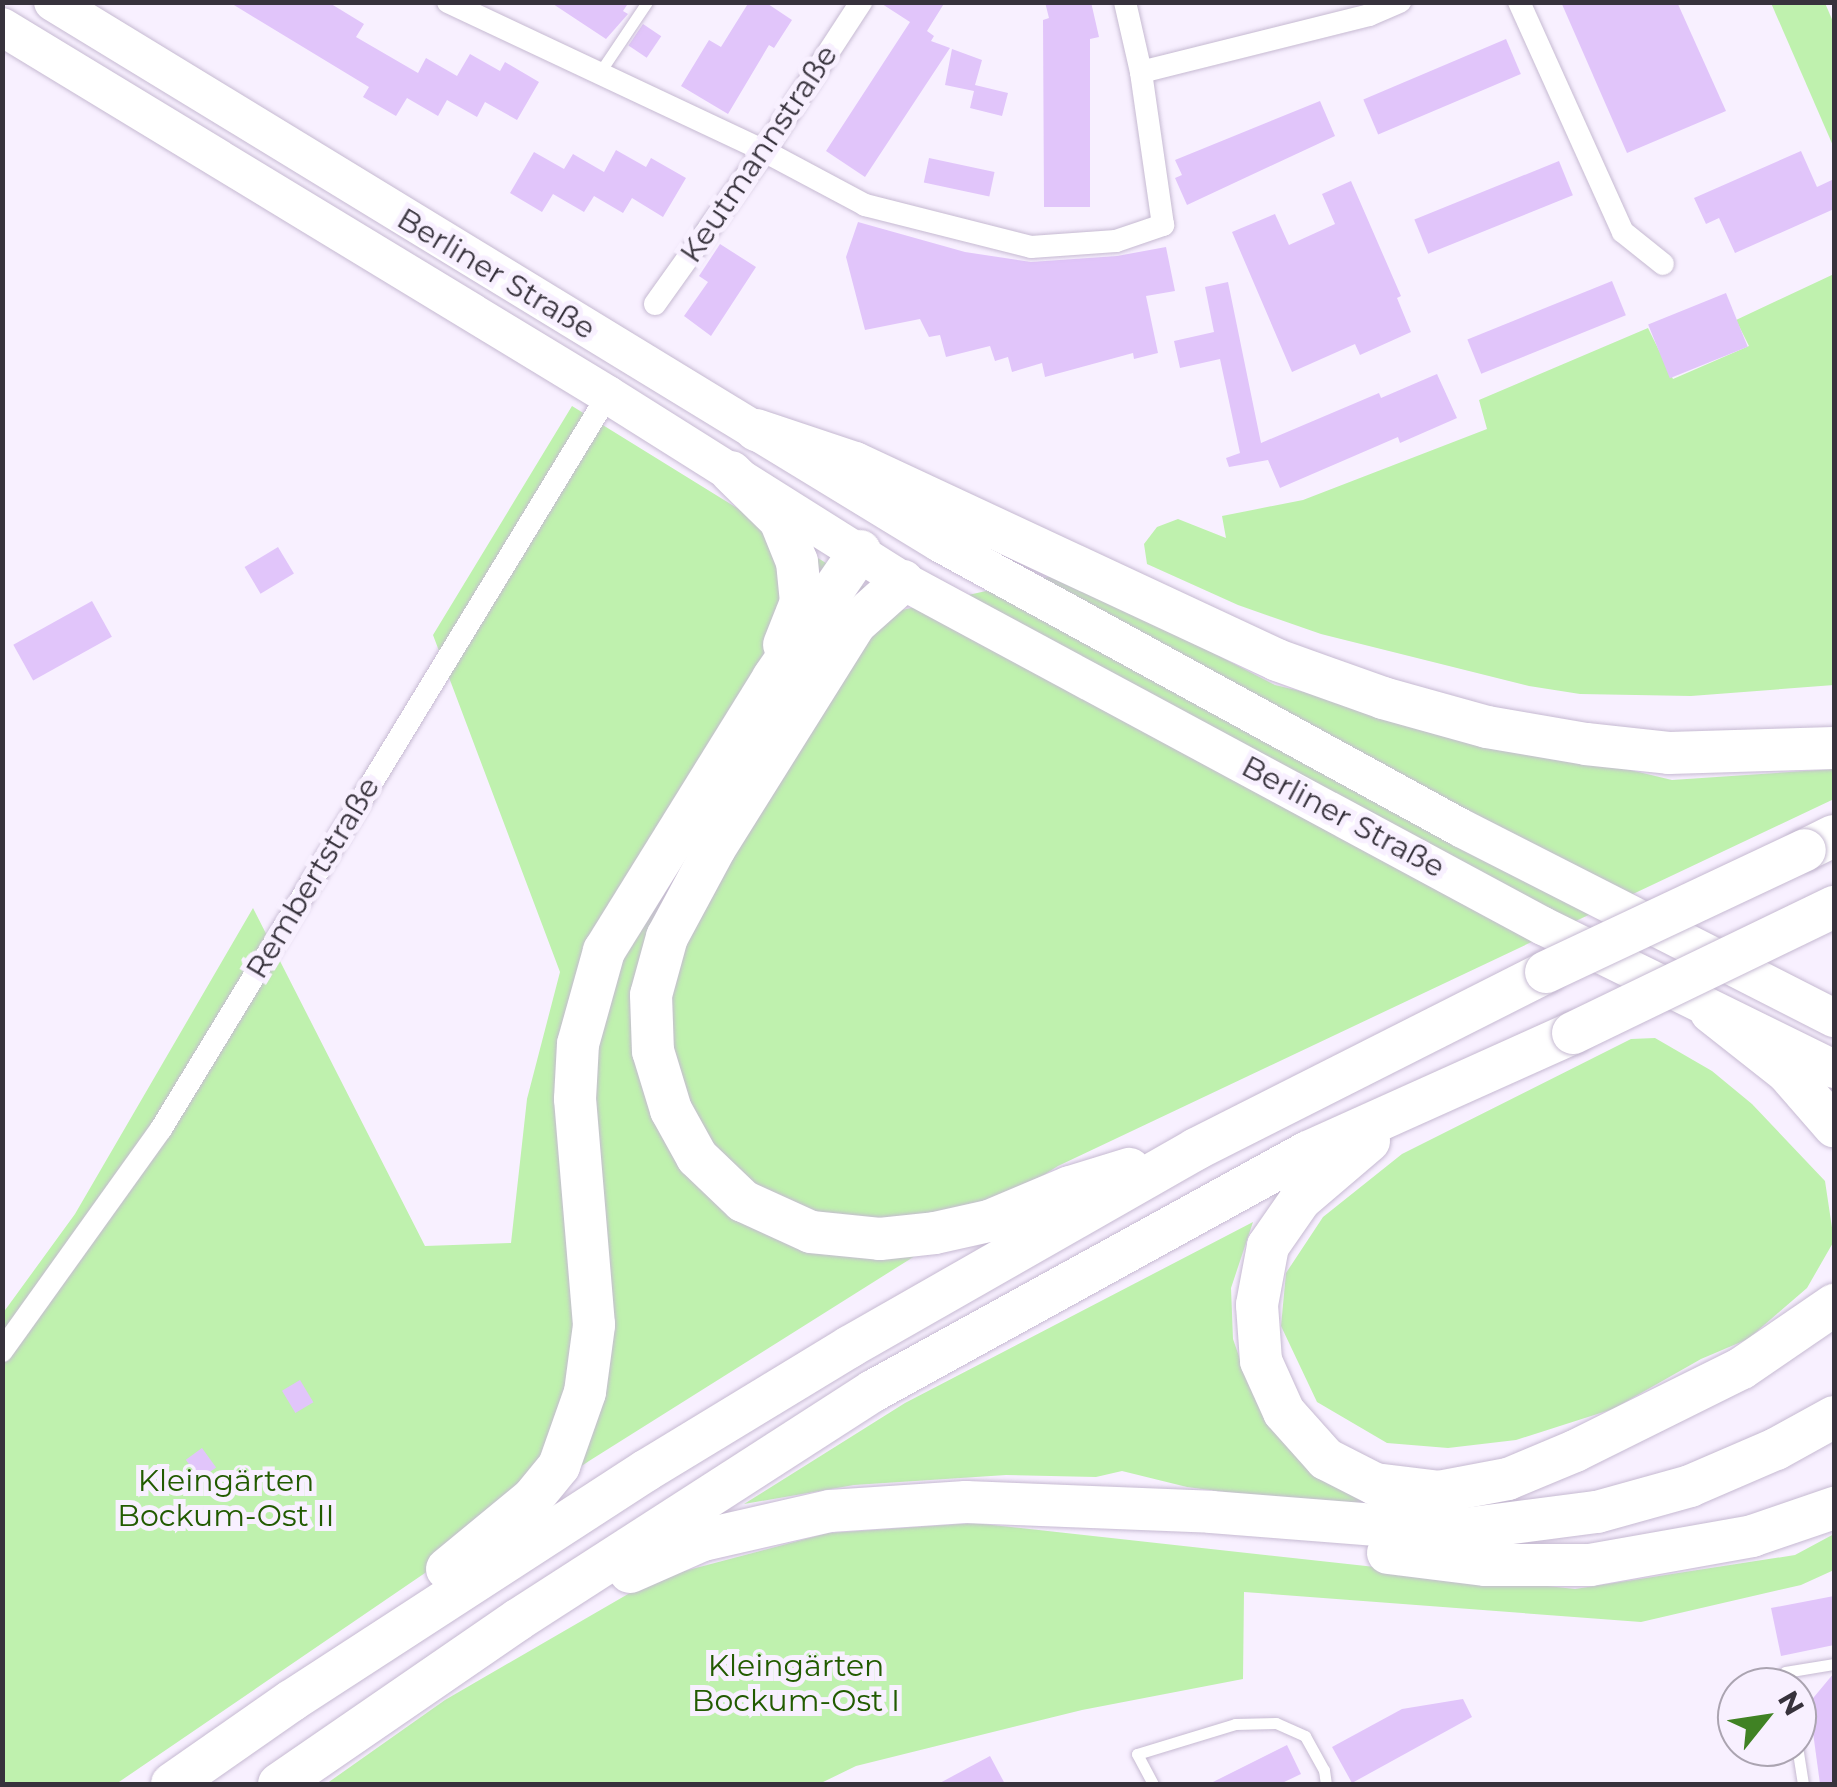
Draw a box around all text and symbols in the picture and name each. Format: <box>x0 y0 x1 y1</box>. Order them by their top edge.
street label: Keutmannstraße <box>673 38 845 270</box>
street label: Berliner Straße <box>391 201 601 347</box>
street label: Berliner Straße <box>1236 748 1450 886</box>
street label: Rembertstraße <box>239 771 387 985</box>
park label: Kleingärten Bockum-Ost II <box>117 1463 335 1534</box>
park label: Kleingärten Bockum-Ost I <box>692 1648 900 1718</box>
north arrow <box>1717 1667 1817 1767</box>
text: N <box>1771 1685 1812 1721</box>

